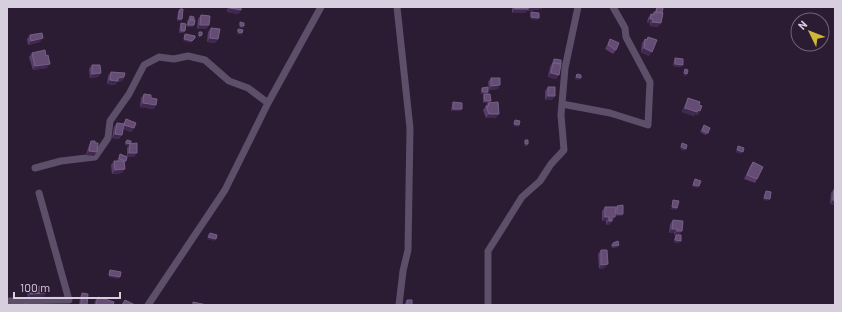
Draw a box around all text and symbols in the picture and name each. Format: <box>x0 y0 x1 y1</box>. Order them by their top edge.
north arrow <box>790 12 830 52</box>
text: N <box>795 18 810 32</box>
scale bar <box>14 274 120 300</box>
text: 100 m <box>20 280 50 294</box>

